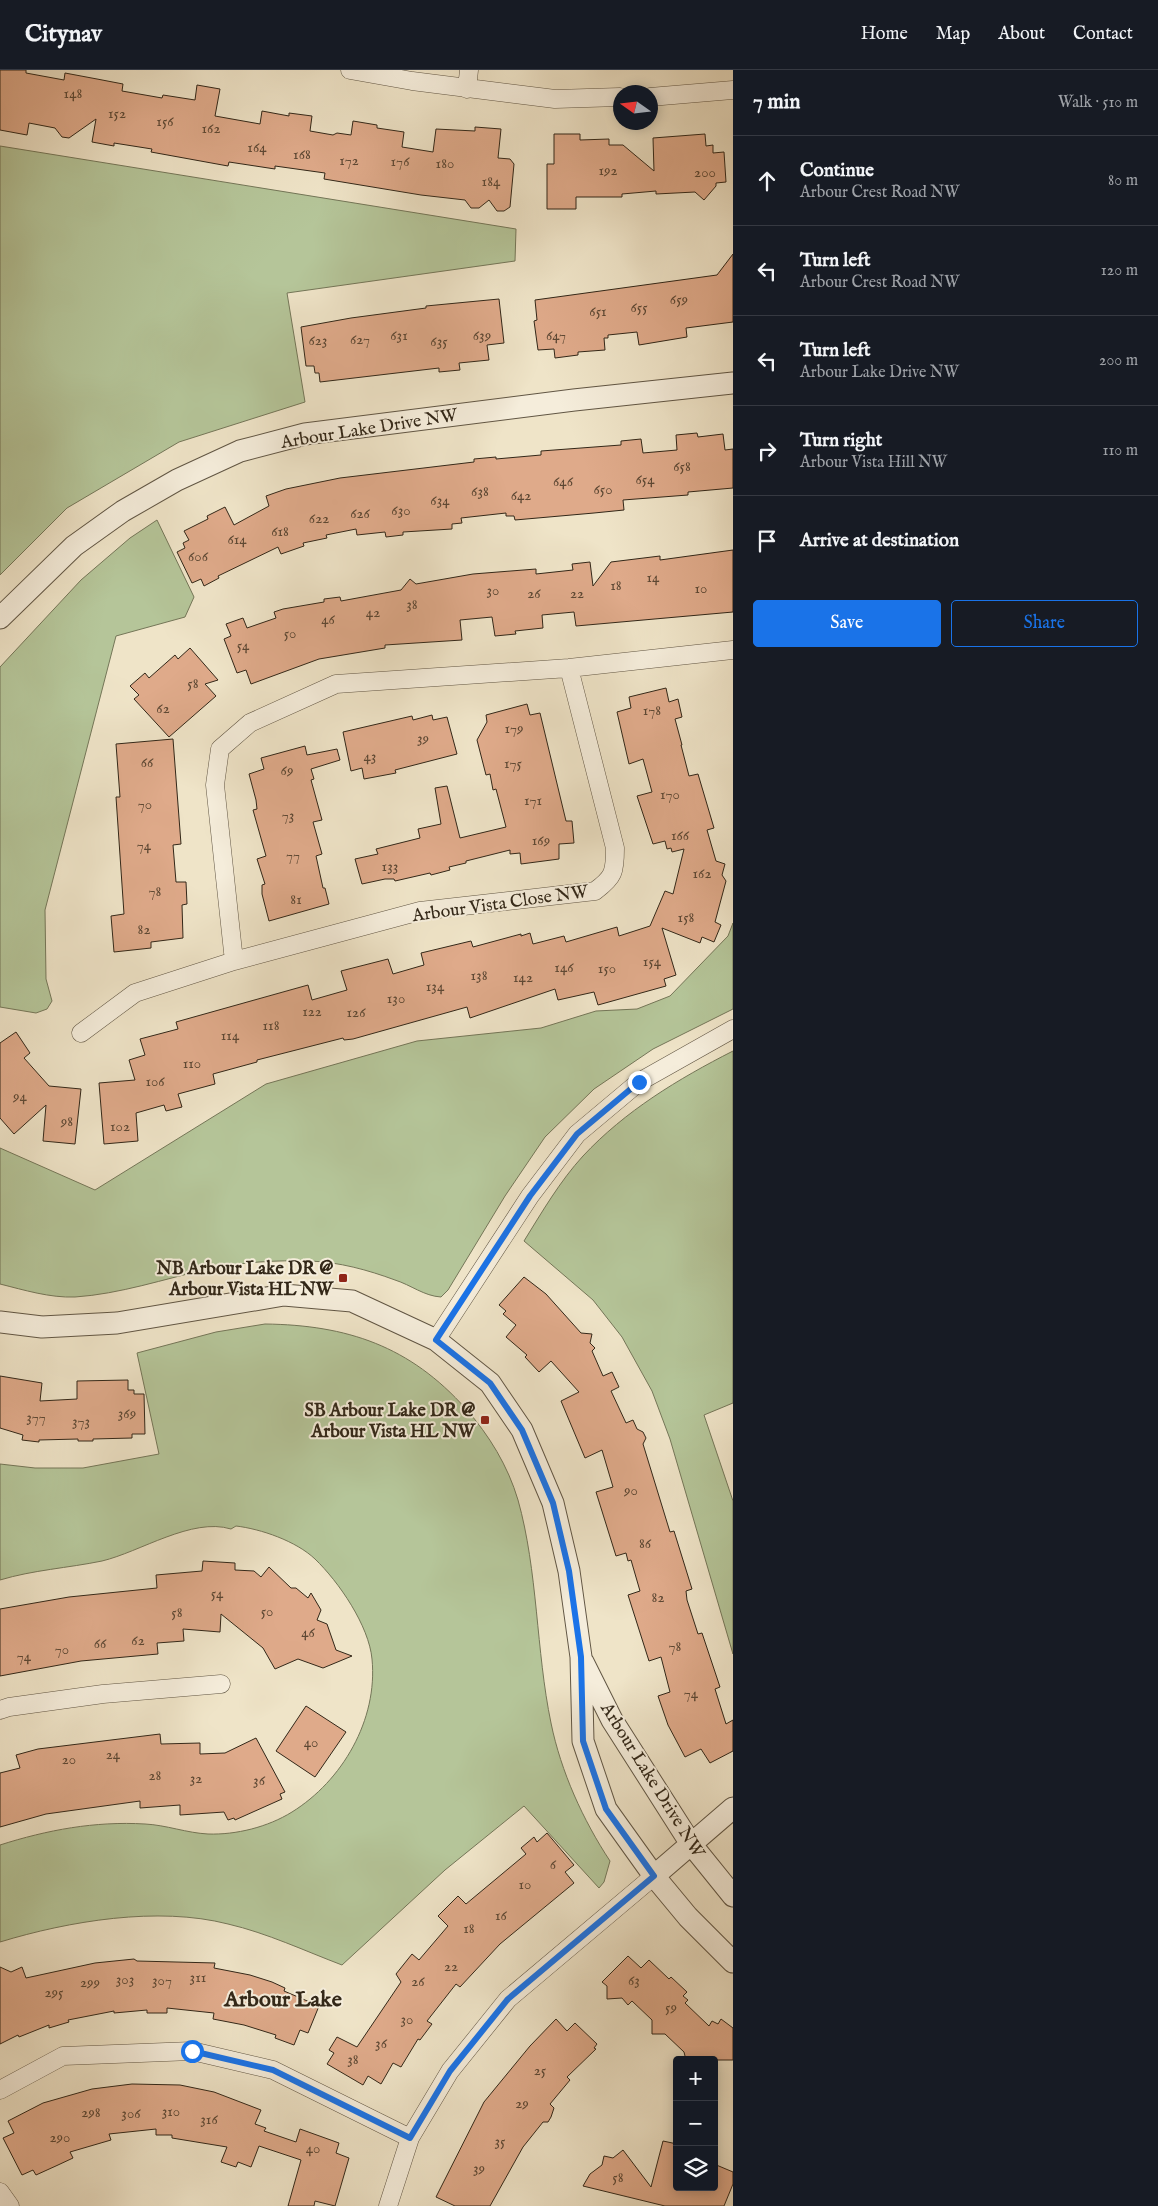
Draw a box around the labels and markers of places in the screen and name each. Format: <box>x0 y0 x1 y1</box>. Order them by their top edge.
place label: NB Arbour Lake DR @ Arbour Vista HL NW <box>155 1258 335 1302</box>
marker: NB Arbour Lake DR @ Arbour Vista HL NW <box>337 1272 349 1284</box>
place label: SB Arbour Lake DR @ Arbour Vista HL NW <box>305 1400 477 1444</box>
marker: SB Arbour Lake DR @ Arbour Vista HL NW <box>479 1414 491 1426</box>

